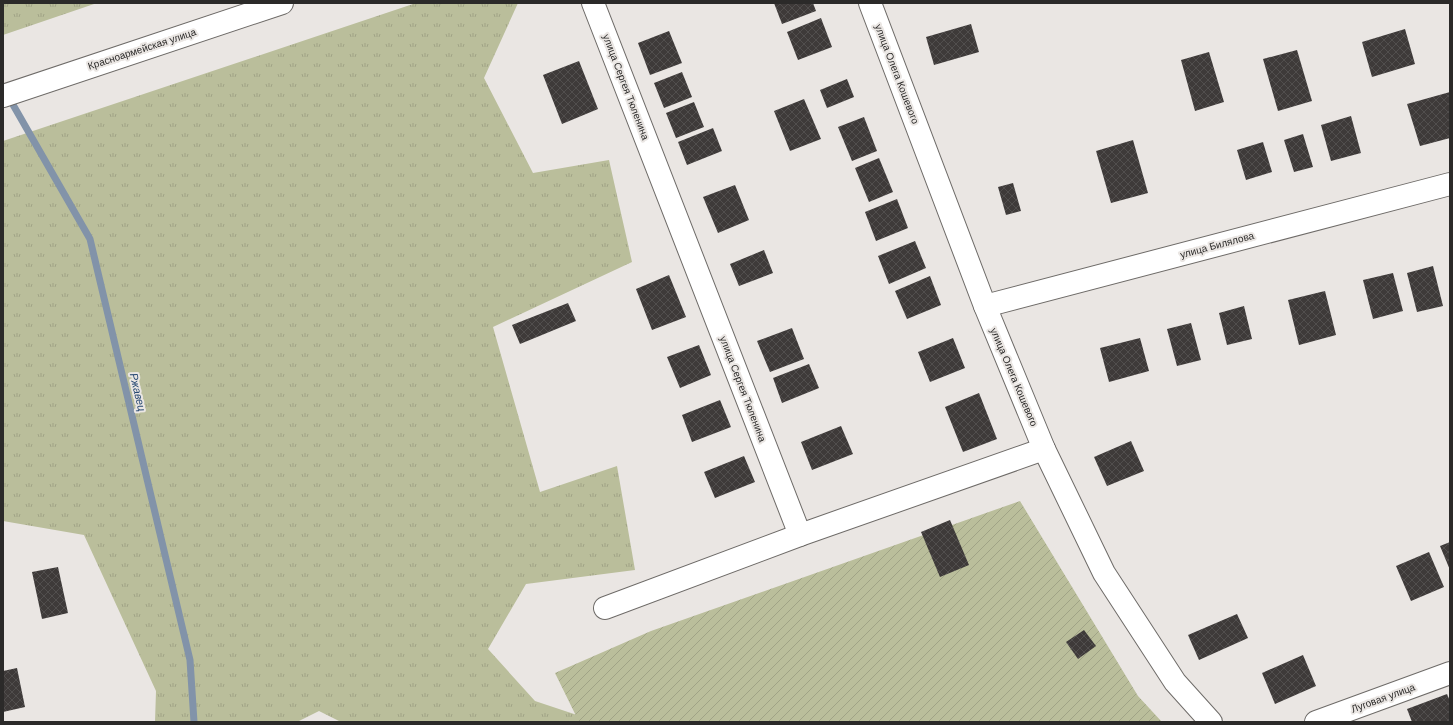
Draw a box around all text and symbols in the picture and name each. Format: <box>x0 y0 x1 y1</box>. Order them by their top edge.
street label: улица Олега Кошевого <box>873 23 921 126</box>
street label: Красноармейская улица <box>87 26 198 72</box>
street label: улица Сергея Тюленина <box>601 33 651 142</box>
street label: улица Билялова <box>1179 230 1256 260</box>
street label: улица Олега Кошевого <box>988 326 1040 428</box>
street label: улица Сергея Тюленина <box>718 335 768 444</box>
water label: Ржавец <box>128 372 148 412</box>
street label: Луговая улица <box>1350 681 1417 715</box>

